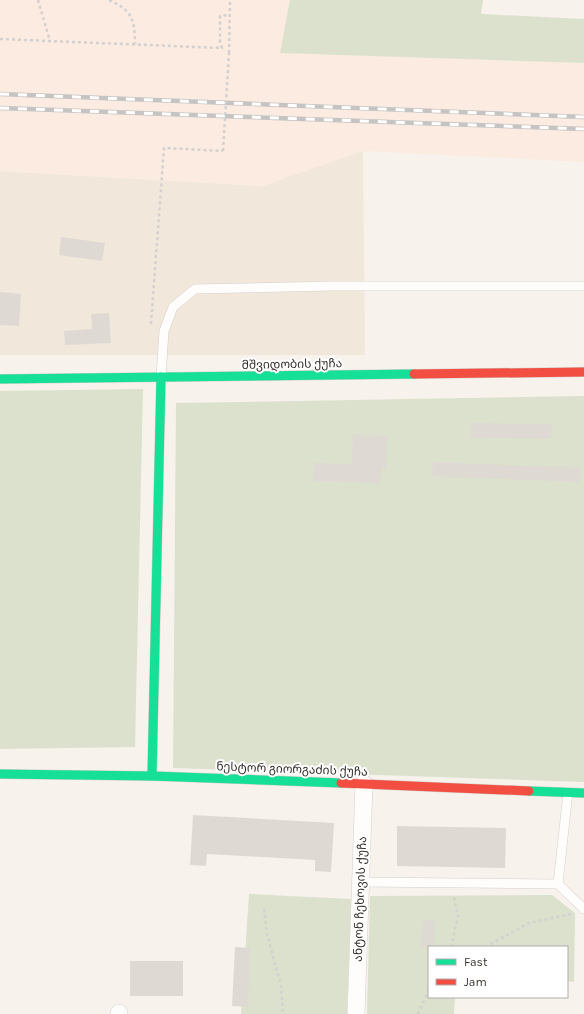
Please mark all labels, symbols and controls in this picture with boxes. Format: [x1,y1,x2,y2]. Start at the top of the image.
street label: მშვიდობის ქუჩა [242,356,342,373]
street label: ნესტორ გიორგაძის ქუჩა [216,759,368,779]
street label: ანტონ ჩეხოვის ქუჩა [351,836,369,962]
legend [428,946,568,998]
text: Fast [464,955,488,969]
text: Jam [464,975,487,989]

